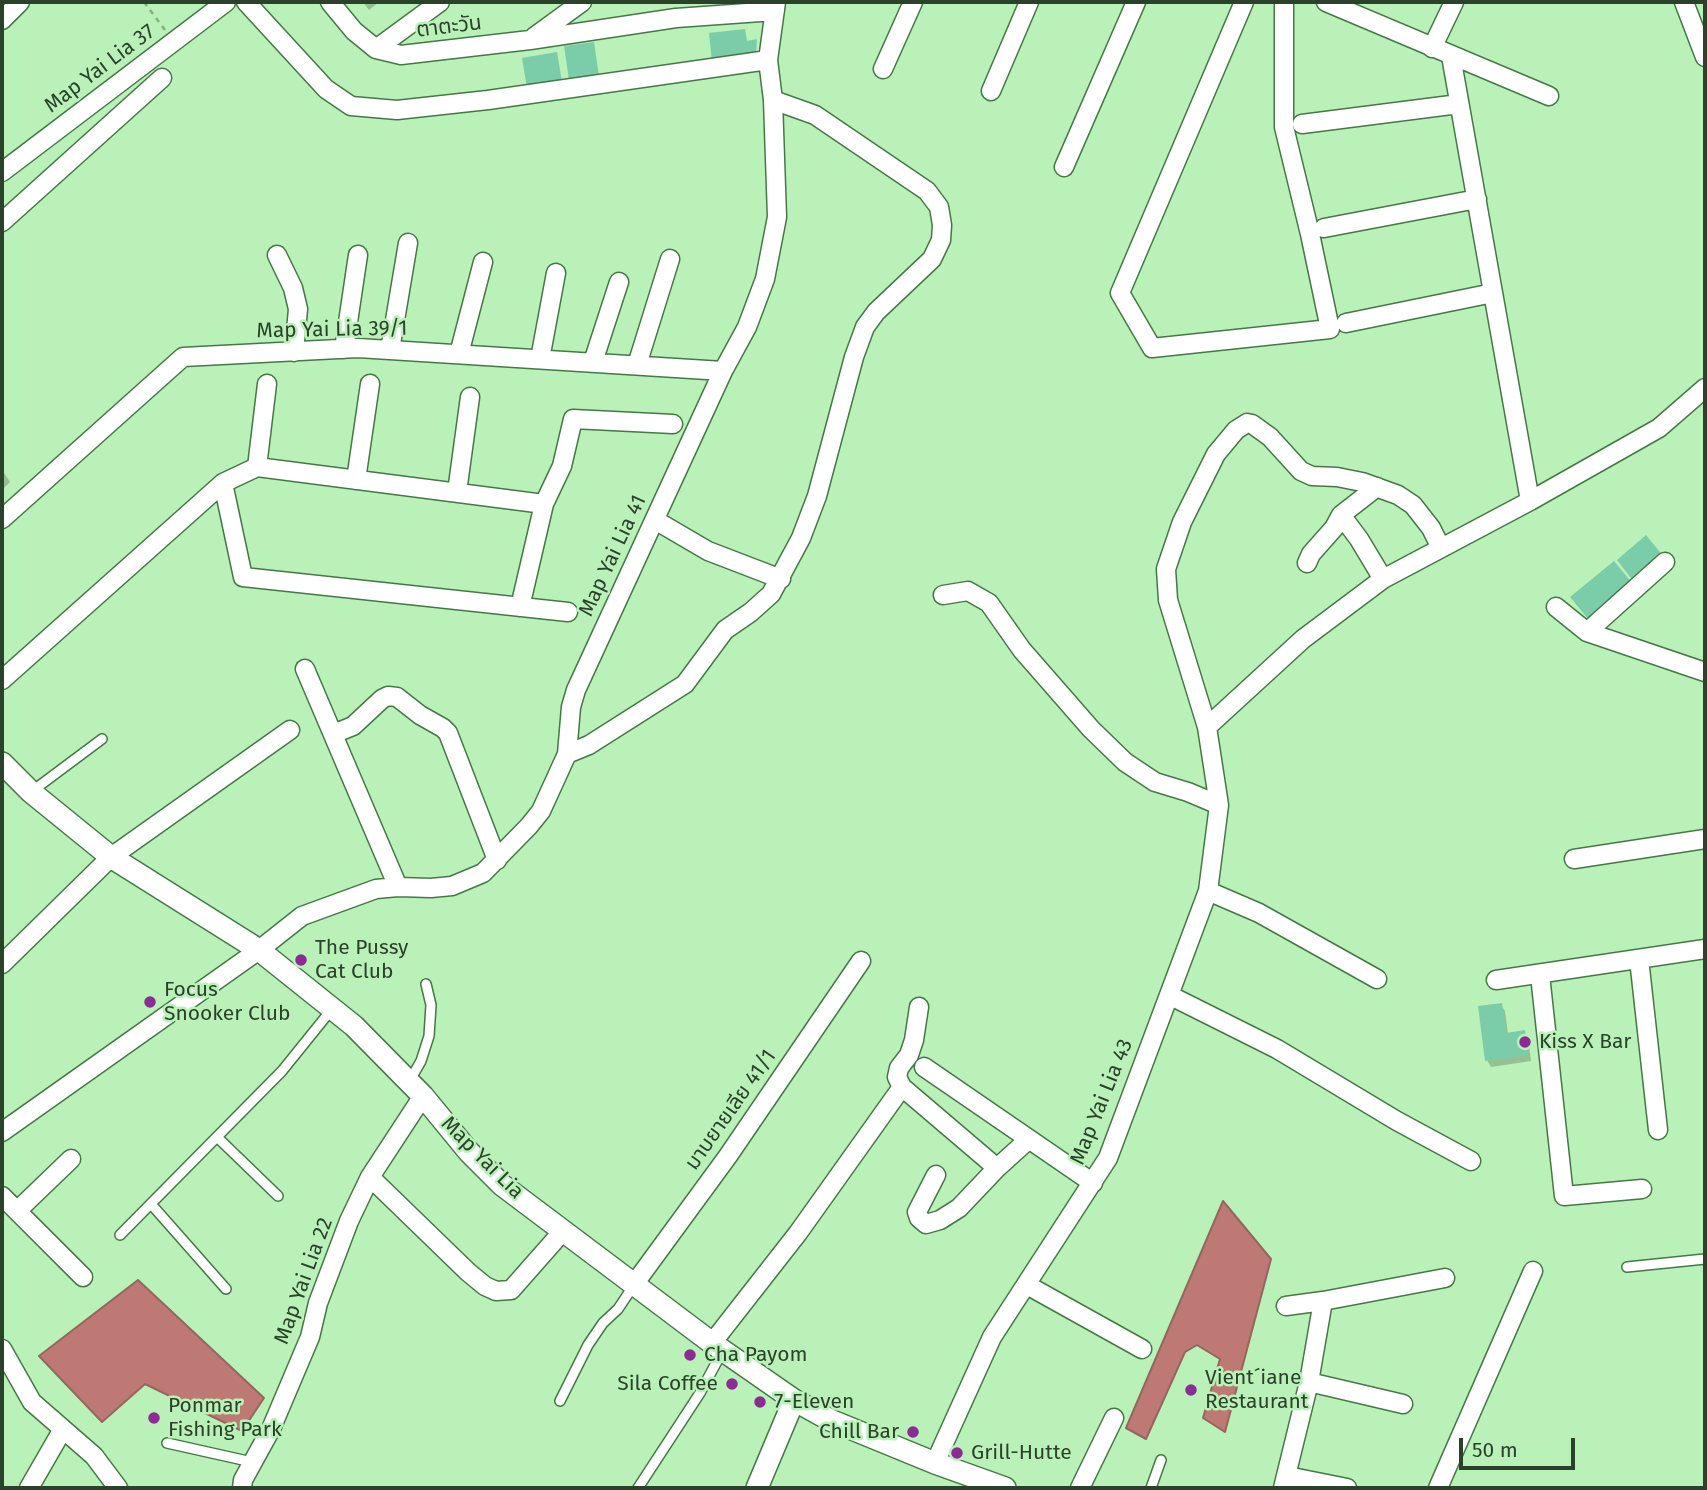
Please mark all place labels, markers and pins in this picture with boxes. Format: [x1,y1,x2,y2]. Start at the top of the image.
place label: The Pussy Cat Club [315,935,408,985]
marker: The Pussy Cat Club [293,952,309,968]
place label: Focus Snooker Club [164,977,290,1027]
marker: Focus Snooker Club [142,994,158,1010]
place label: Kiss X Bar [1539,1029,1631,1055]
marker: Kiss X Bar [1517,1034,1533,1050]
place label: Cha Payom [704,1342,808,1368]
marker: Cha Payom [682,1347,698,1363]
place label: Vient´iane Restaurant [1205,1365,1308,1415]
place label: Sila Coffee [617,1371,718,1397]
marker: Sila Coffee [724,1376,740,1392]
marker: Vient´iane Restaurant [1183,1382,1199,1398]
place label: 7-Eleven [774,1389,854,1415]
place label: Ponmar Fishing Park [168,1393,282,1443]
marker: 7-Eleven [752,1394,768,1410]
marker: Ponmar Fishing Park [146,1410,162,1426]
place label: Chill Bar [819,1419,899,1445]
marker: Chill Bar [905,1424,921,1440]
place label: Grill-Hutte [971,1440,1072,1466]
marker: Grill-Hutte [949,1445,965,1461]

